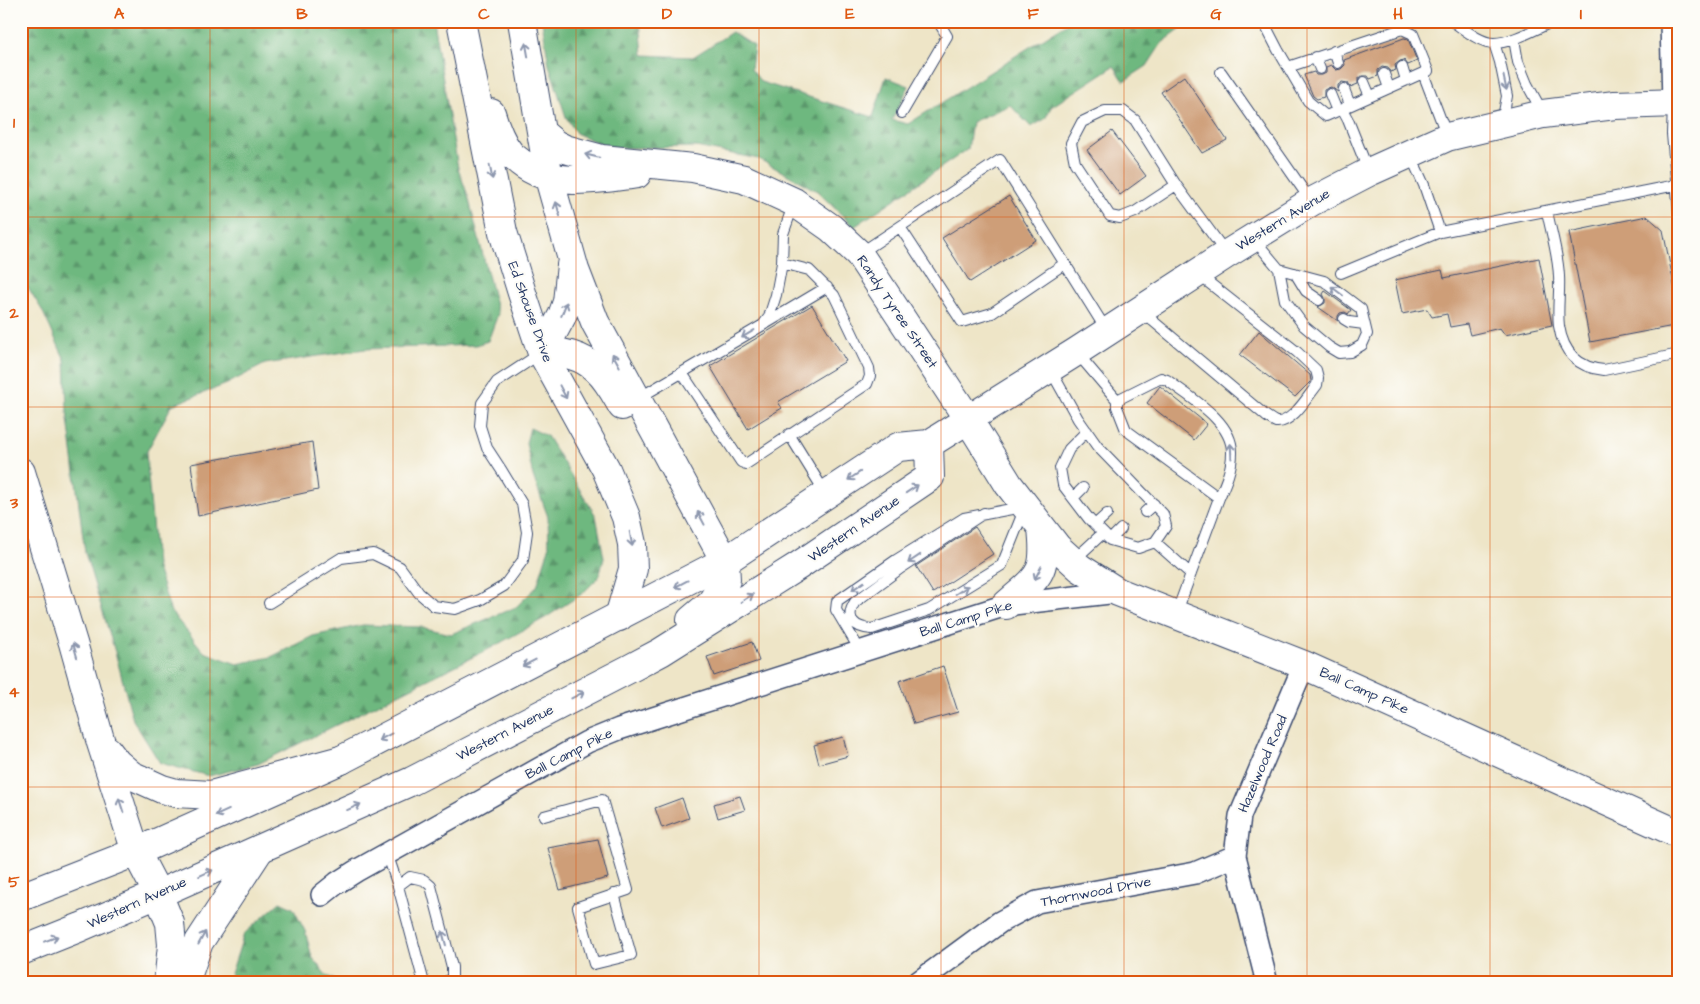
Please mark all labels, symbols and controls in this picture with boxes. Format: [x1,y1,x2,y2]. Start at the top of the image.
text: A [114,3,125,25]
text: B [296,3,308,25]
text: C [478,3,490,25]
text: D [662,3,673,25]
text: E [845,3,855,25]
text: F [1027,3,1039,25]
text: G [1210,3,1222,25]
text: H [1393,3,1403,25]
text: I [1580,3,1582,25]
one-way arrow [521,42,531,58]
one-way arrow [1500,75,1510,91]
text: 1 [13,112,16,134]
one-way arrow [584,151,600,161]
one-way arrow [487,164,497,180]
street label: Western Avenue [1232,184,1334,256]
one-way arrow [553,201,562,217]
street label: Randy Tyree Street [852,251,943,373]
street label: Ed Shouse Drive [502,259,558,366]
one-way arrow [1331,285,1344,296]
text: 2 [8,302,19,324]
one-way arrow [560,302,569,317]
one-way arrow [741,330,755,340]
one-way arrow [610,354,620,368]
one-way arrow [559,384,568,399]
one-way arrow [1226,444,1235,460]
one-way arrow [848,471,862,481]
one-way arrow [905,484,919,495]
street label: Western Avenue [804,491,904,567]
text: 3 [9,492,19,514]
one-way arrow [696,512,706,526]
one-way arrow [626,530,636,546]
one-way arrow [908,555,922,565]
one-way arrow [1033,565,1043,580]
one-way arrow [674,579,689,589]
one-way arrow [851,581,865,591]
one-way arrow [955,584,969,594]
one-way arrow [740,593,754,604]
street label: Ball Camp Pike [917,595,1015,643]
one-way arrow [70,642,80,658]
one-way arrow [522,659,537,668]
street label: Ball Camp Pike [1316,662,1412,720]
text: 4 [9,681,20,703]
one-way arrow [570,690,585,699]
street label: Western Avenue [453,700,558,766]
street label: Hazelwood Road [1233,712,1293,816]
street label: Ball Camp Pike [522,723,617,785]
one-way arrow [377,732,392,742]
one-way arrow [116,798,126,814]
one-way arrow [346,801,361,811]
one-way arrow [215,809,230,819]
one-way arrow [198,867,213,877]
text: 5 [8,871,20,893]
street label: Thornwood Drive [1039,871,1153,912]
street label: Western Avenue [84,872,190,934]
one-way arrow [198,931,208,945]
one-way arrow [439,931,449,947]
one-way arrow [43,934,58,943]

